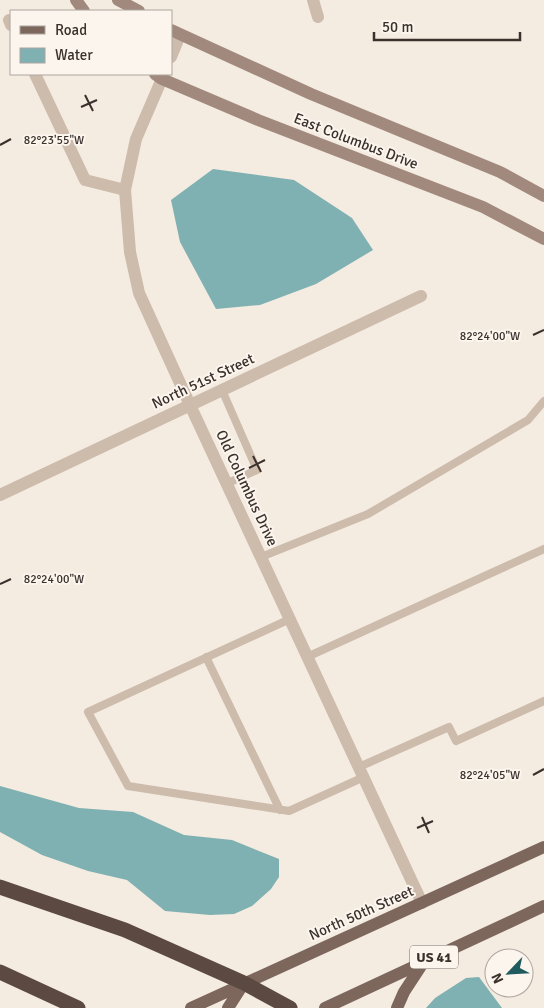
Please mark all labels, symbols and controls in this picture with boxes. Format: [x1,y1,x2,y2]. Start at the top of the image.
legend [10,10,172,75]
scale bar [374,10,520,42]
text: 50 m [382,18,413,36]
text: Road [55,21,87,39]
text: Water [55,46,93,64]
street label: East Columbus Drive [291,109,421,173]
text: 82°23'55"W [24,133,84,148]
text: 82°24'00"W [460,329,520,344]
street label: North 51st Street [149,349,257,413]
street label: Old Columbus Drive [212,427,282,549]
text: 82°24'00"W [24,572,84,587]
text: 82°24'05"W [460,768,520,783]
street label: North 50th Street [306,882,416,944]
road number: US 41 [410,946,458,969]
north arrow [484,948,534,998]
text: N [488,970,507,986]

